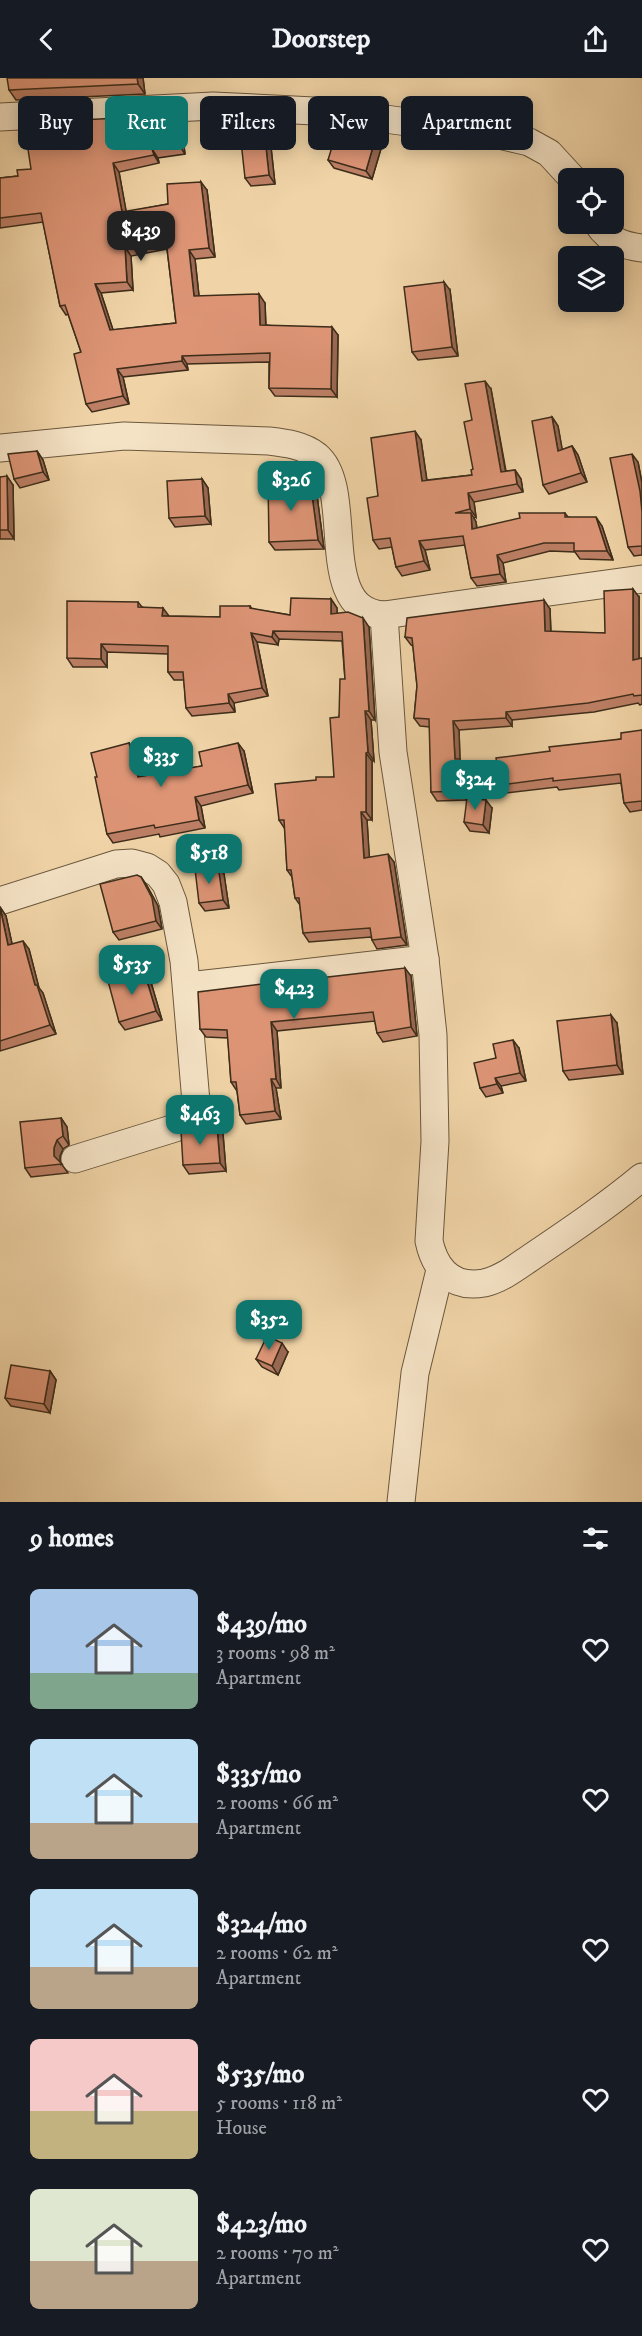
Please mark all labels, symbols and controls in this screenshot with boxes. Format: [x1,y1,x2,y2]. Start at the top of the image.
text: Doorstep [272,22,370,56]
icon: back [30,23,63,56]
icon: share [579,23,612,56]
chip: Buy [18,96,93,150]
chip: Rent [105,96,188,150]
chip: Filters [200,96,296,150]
chip: New [308,96,389,150]
chip: Apartment [401,96,533,150]
map controls [558,168,624,312]
button: locate [558,168,624,234]
pin: $439 [105,211,177,262]
text: $439 [121,218,161,243]
button: layers [558,246,624,312]
pin: $326 [255,461,327,512]
text: $326 [272,468,310,493]
pin: $335 [125,737,197,788]
text: $335 [143,744,179,769]
pin: $324 [439,760,511,811]
text: $324 [455,767,495,792]
pin: $518 [173,834,245,885]
text: $518 [190,841,228,866]
pin: $535 [96,945,168,996]
text: $535 [113,952,151,977]
pin: $423 [258,969,330,1020]
text: $423 [274,976,314,1001]
pin: $463 [164,1095,236,1146]
text: $463 [180,1102,220,1127]
pin: $352 [233,1300,305,1351]
text: $352 [250,1307,288,1332]
text: 9 homes [30,1522,114,1555]
icon: filters [579,1522,612,1555]
text: $439/mo [216,1608,307,1641]
icon: home [78,1613,150,1685]
icon: heart [579,1633,612,1666]
text: 3 rooms · 98 m² [216,1641,335,1666]
text: Apartment [216,1666,301,1691]
text: $335/mo [216,1758,301,1791]
icon: home [78,1763,150,1835]
icon: heart [579,1783,612,1816]
text: 2 rooms · 66 m² [216,1791,338,1816]
text: Apartment [216,1816,301,1841]
text: $324/mo [216,1908,307,1941]
icon: home [78,1913,150,1985]
icon: heart [579,1933,612,1966]
text: 2 rooms · 62 m² [216,1941,338,1966]
text: Apartment [216,1966,301,1991]
text: $535/mo [216,2058,304,2091]
icon: home [78,2063,150,2135]
icon: heart [579,2083,612,2116]
text: 5 rooms · 118 m² [216,2091,342,2116]
text: House [216,2116,267,2141]
text: $423/mo [216,2208,307,2241]
icon: home [78,2213,150,2285]
icon: heart [579,2233,612,2266]
text: 2 rooms · 70 m² [216,2241,339,2266]
text: Apartment [216,2266,301,2291]

